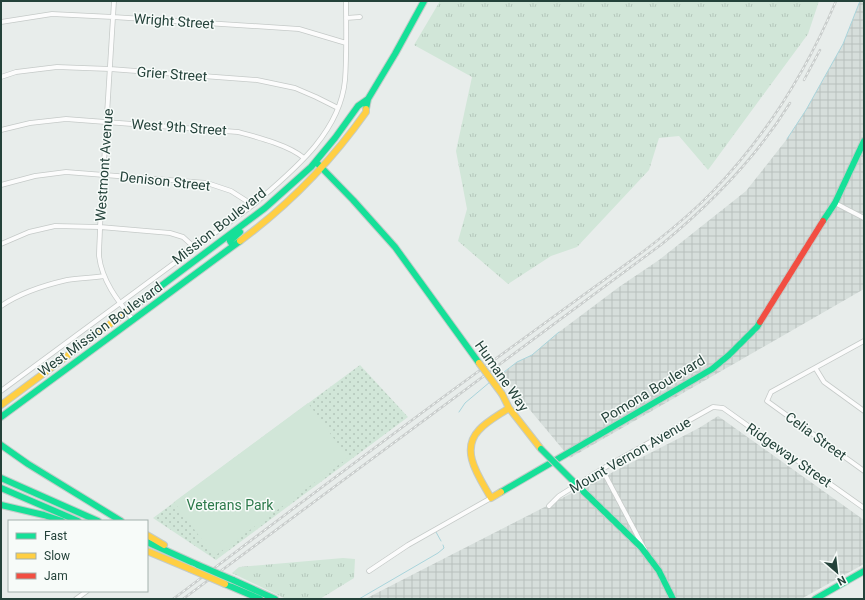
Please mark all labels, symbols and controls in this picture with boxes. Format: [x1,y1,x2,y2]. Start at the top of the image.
street label: Wright Street [133,10,215,32]
street label: Grier Street [136,64,208,84]
street label: Westmont Avenue [92,108,116,222]
street label: West 9th Street [131,116,228,138]
street label: Denison Street [119,168,212,194]
street label: Mission Boulevard [169,184,269,268]
street label: West Mission Boulevard [35,279,165,379]
street label: Humane Way [472,338,532,415]
street label: Pomona Boulevard [598,352,708,426]
street label: Celia Street [782,409,850,464]
street label: Mount Vernon Avenue [567,414,693,496]
street label: Ridgeway Street [743,420,835,491]
park label: Veterans Park [187,497,274,513]
legend [8,520,148,592]
text: Fast [44,529,67,543]
text: Slow [44,549,70,563]
north arrow [817,552,857,592]
text: Jam [44,569,68,583]
text: N [835,573,848,588]

